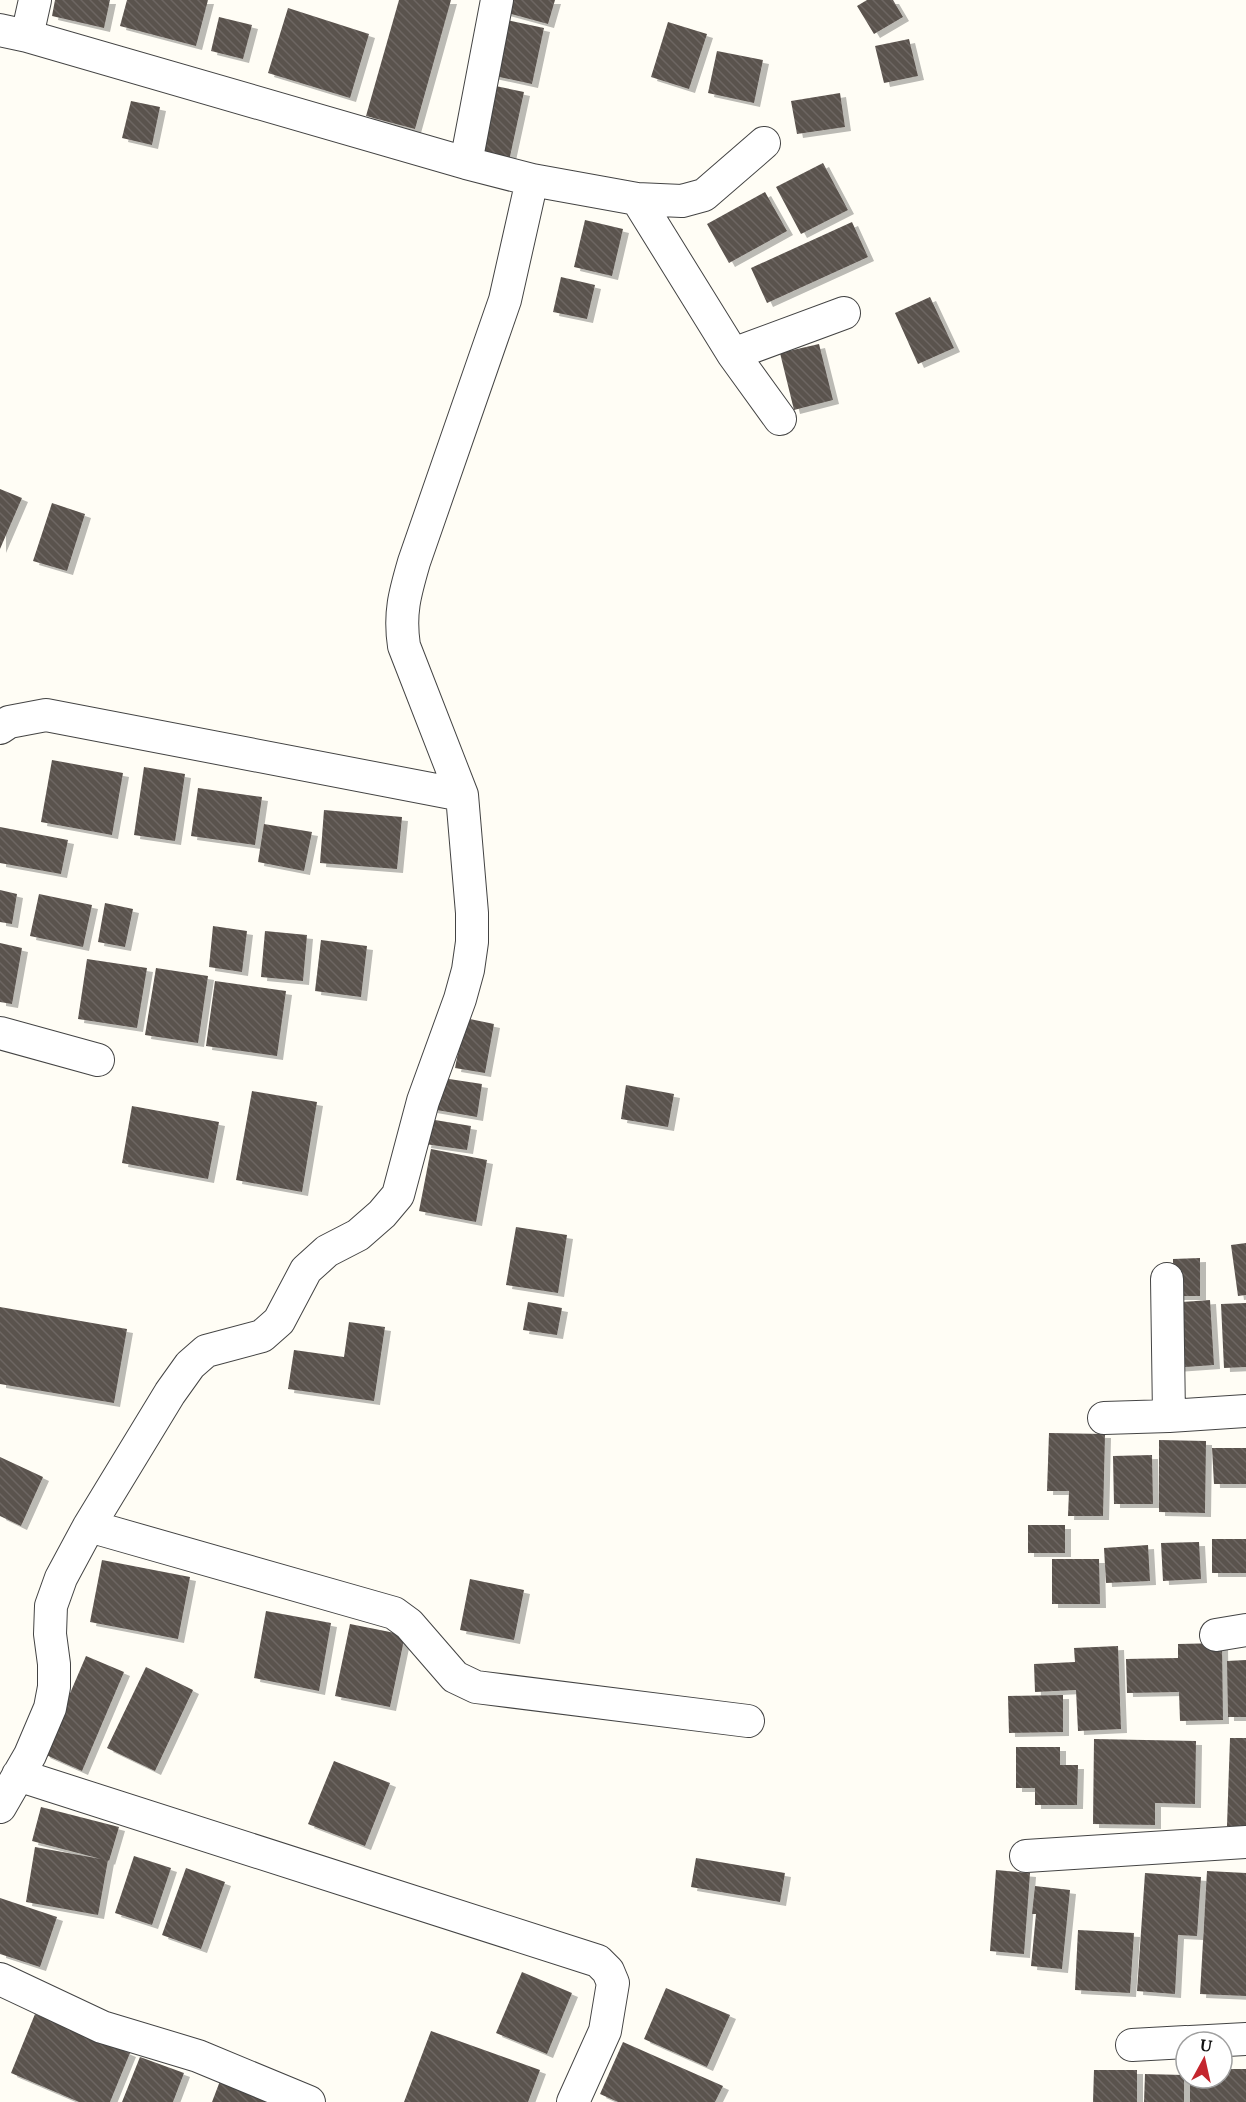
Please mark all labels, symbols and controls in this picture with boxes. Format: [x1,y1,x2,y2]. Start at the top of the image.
north arrow [1174,2030,1234,2090]
text: U [1199,2034,1214,2056]

